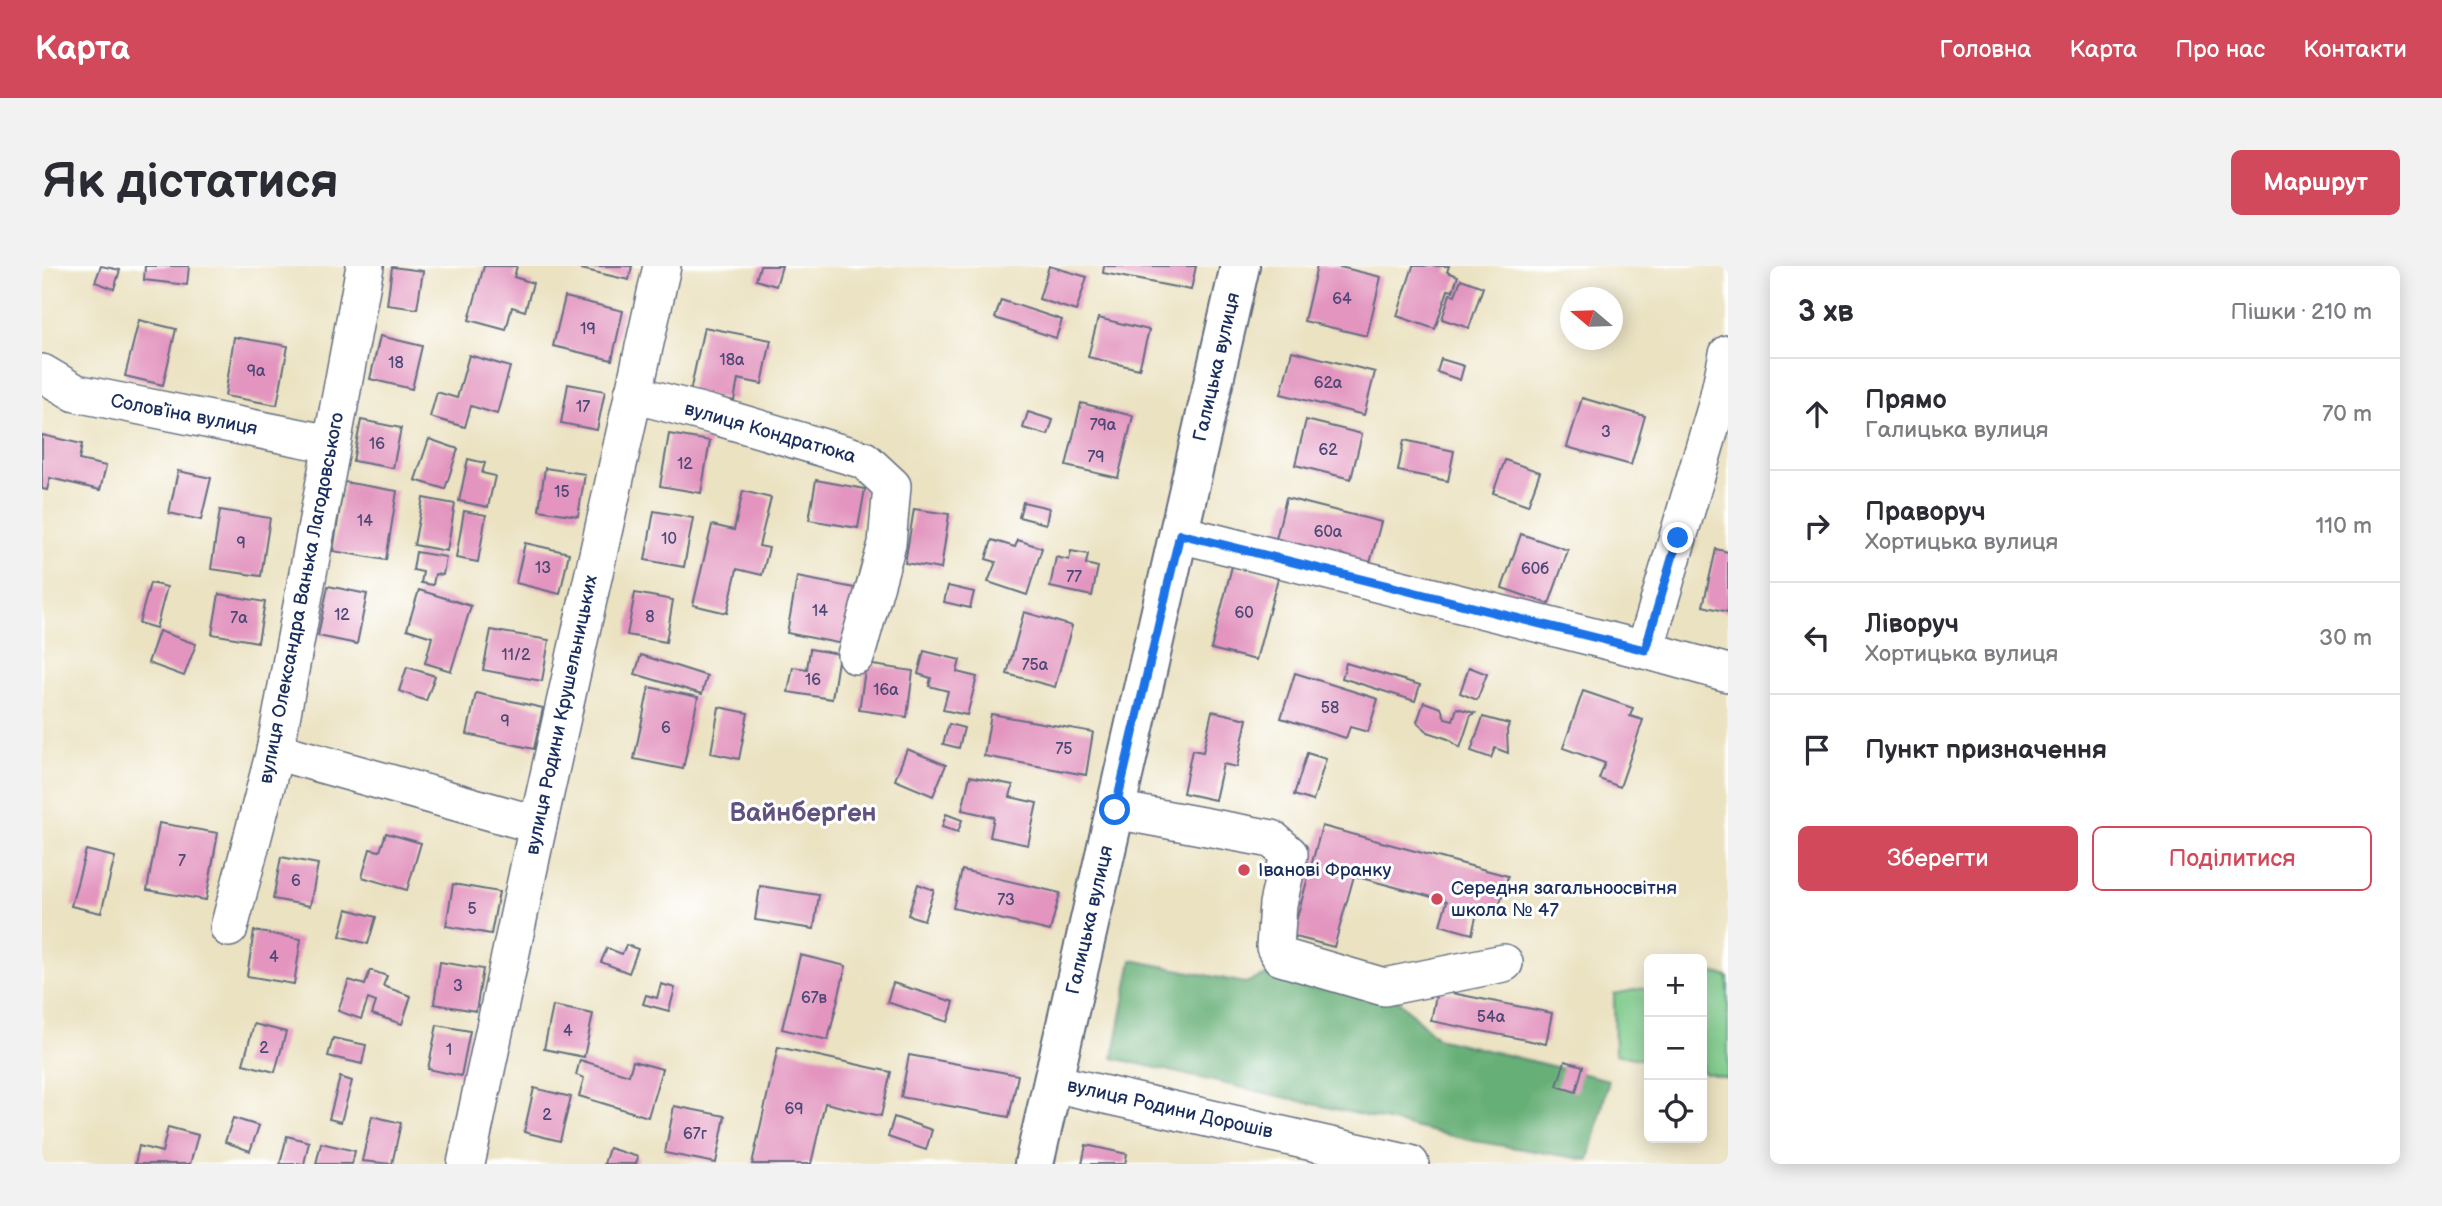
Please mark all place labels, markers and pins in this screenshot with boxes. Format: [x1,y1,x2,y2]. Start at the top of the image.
place label: Іванові Франку [1258,859,1391,882]
marker: Іванові Франку [1236,862,1252,878]
place label: Середня загальноосвітня школа № 47 [1451,877,1677,922]
marker: Середня загальноосвітня школа № 47 [1429,891,1445,907]

